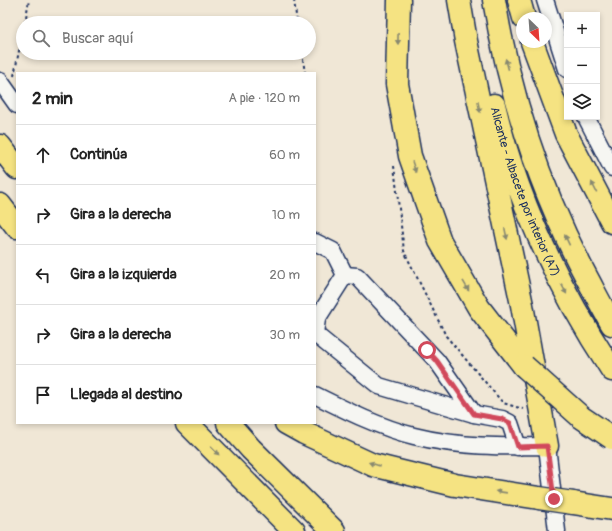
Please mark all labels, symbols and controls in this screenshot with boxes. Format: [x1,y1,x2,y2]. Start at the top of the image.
north arrow [516,12,552,48]
map controls [564,12,600,120]
button: + [564,12,600,48]
search box [16,16,316,60]
icon: search [30,27,52,49]
text: Buscar aquí [62,29,134,48]
one-way arrow [395,33,401,46]
button: − [564,48,600,84]
one-way arrow [504,58,510,70]
button: layers [564,84,600,120]
text: 2 min [32,88,73,109]
text: A pie · 120 m [228,90,300,106]
one-way arrow [477,101,483,113]
street label: Alicante - Albacete por interior (A7) [487,105,564,279]
icon: ahead [32,144,54,166]
text: Continúa [70,145,127,164]
text: 60 m [269,147,300,163]
one-way arrow [411,161,417,173]
one-way arrow [591,181,597,193]
icon: right [32,204,54,226]
text: Gira a la derecha [70,205,171,224]
text: 10 m [272,207,300,223]
one-way arrow [504,228,510,240]
one-way arrow [564,234,570,246]
icon: left [32,264,54,286]
text: Gira a la izquierda [70,265,177,284]
text: 20 m [269,267,300,283]
one-way arrow [462,280,469,292]
one-way arrow [560,283,567,295]
icon: right [32,324,54,346]
text: Gira a la derecha [70,325,171,344]
text: 30 m [270,327,300,343]
route start [418,341,436,359]
icon: arrive [32,384,54,406]
text: Llegada al destino [70,385,182,404]
one-way arrow [210,446,220,456]
one-way arrow [367,461,379,467]
one-way arrow [494,489,507,495]
route end [545,490,563,508]

